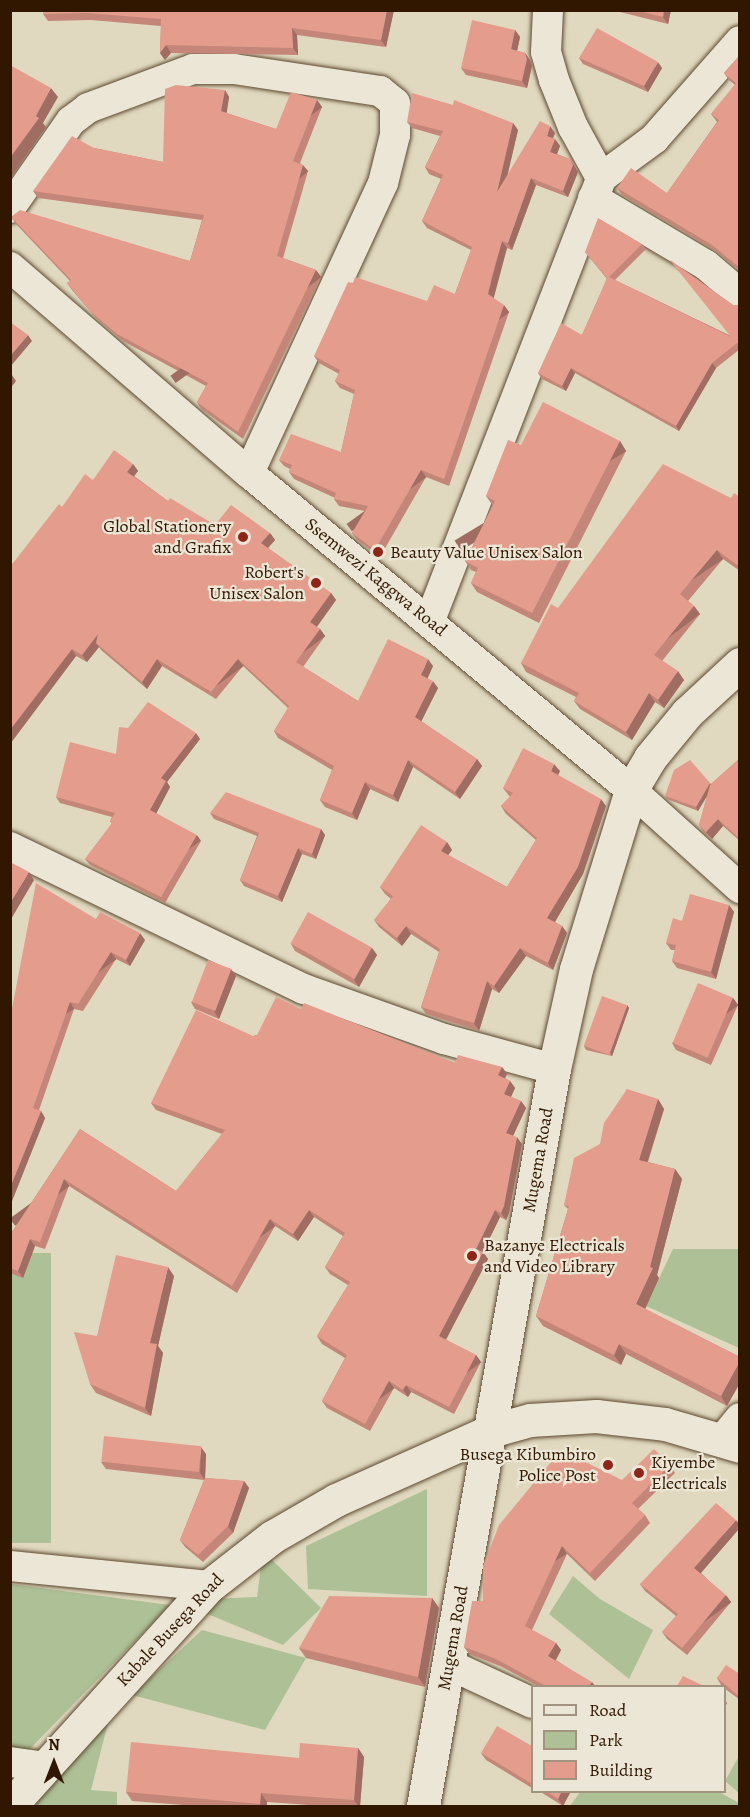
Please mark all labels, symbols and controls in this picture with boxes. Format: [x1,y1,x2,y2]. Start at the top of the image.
street label: Ssemwezi Kaggwa Road [301,513,451,641]
place label: Global Stationery and Grafix [103,516,231,558]
marker: Global Stationery and Grafix [236,530,250,544]
place label: Beauty Value Unisex Salon [390,541,583,563]
marker: Beauty Value Unisex Salon [371,545,385,559]
place label: Robert's Unisex Salon [209,562,304,604]
marker: Robert's Unisex Salon [309,576,323,590]
street label: Mugema Road [518,1106,558,1214]
place label: Bazanye Electricals and Video Library [484,1235,625,1278]
marker: Bazanye Electricals and Video Library [465,1249,479,1263]
place label: Busega Kibumbiro Police Post [460,1444,596,1486]
place label: Kiyembe Electricals [651,1452,727,1494]
marker: Busega Kibumbiro Police Post [601,1458,615,1472]
marker: Kiyembe Electricals [632,1466,646,1480]
street label: Kabale Busega Road [112,1569,228,1691]
street label: Mugema Road [433,1584,473,1692]
legend [531,1685,726,1793]
text: Road [589,1698,626,1722]
text: Park [589,1728,623,1752]
north arrow [24,1733,84,1793]
text: N [48,1734,60,1756]
text: Building [589,1758,653,1782]

